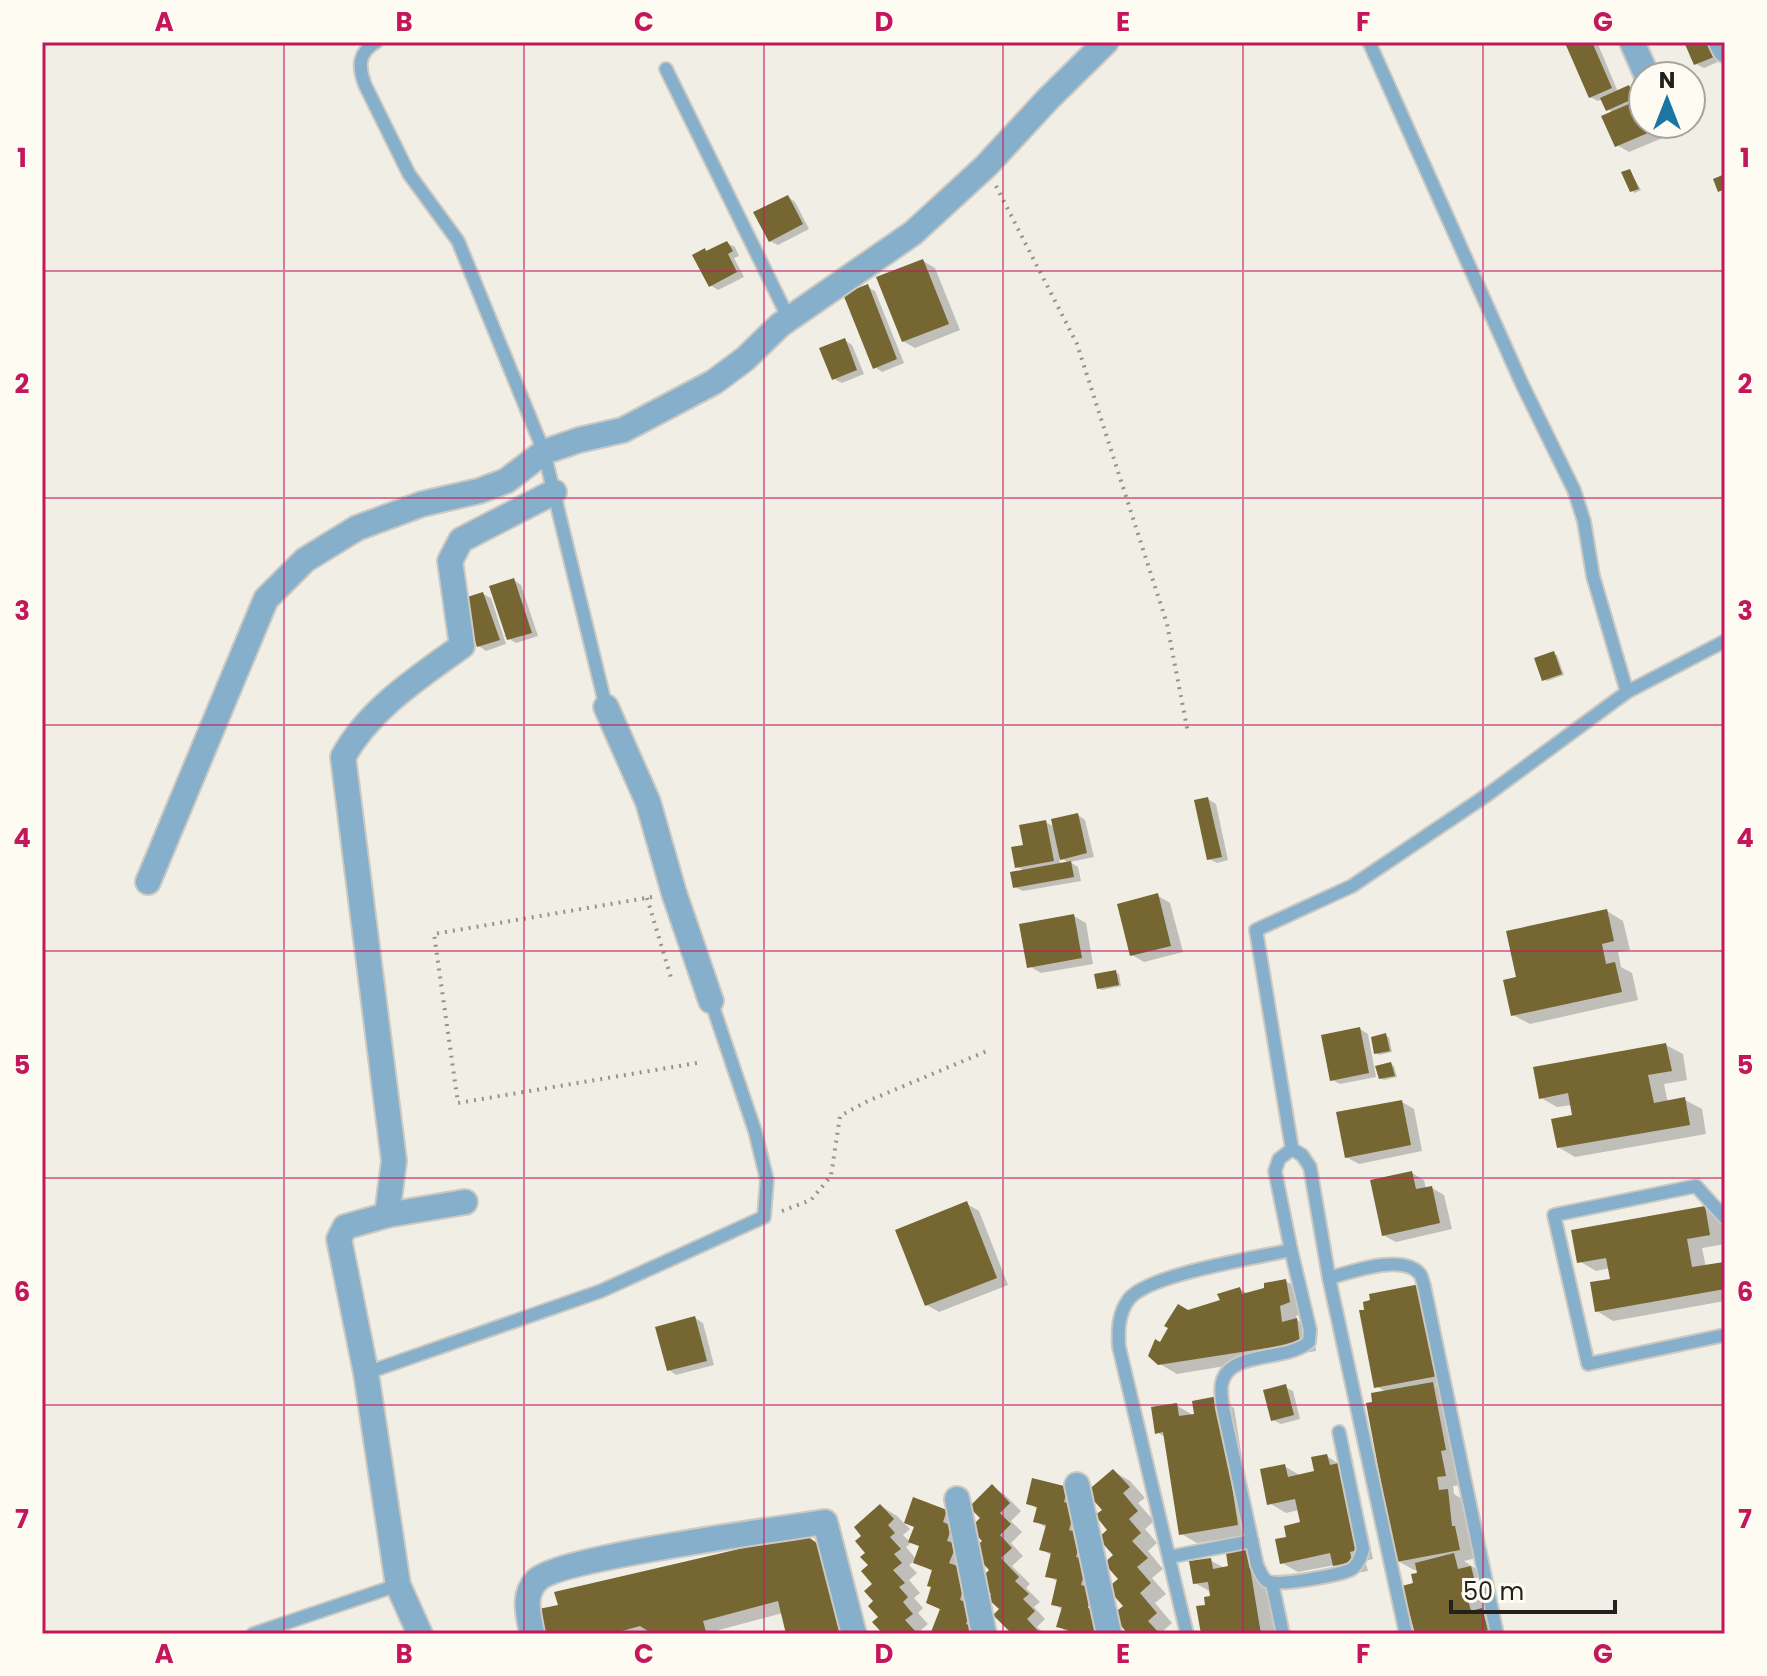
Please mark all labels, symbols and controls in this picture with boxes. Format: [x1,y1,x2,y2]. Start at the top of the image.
text: A [154,4,174,40]
text: B [395,4,413,40]
text: C [634,4,654,40]
text: D [875,4,894,40]
text: E [1116,4,1130,40]
text: F [1356,4,1370,40]
text: G [1593,4,1613,40]
north arrow [1627,60,1707,140]
text: N [1659,65,1675,96]
text: 1 [17,140,27,176]
text: 1 [1740,140,1750,176]
text: 2 [15,366,30,402]
text: 2 [1738,366,1753,402]
text: 3 [14,593,30,629]
text: 3 [1737,593,1753,629]
text: 4 [13,820,31,856]
text: 4 [1736,820,1754,856]
text: 5 [14,1047,30,1083]
text: 5 [1737,1047,1753,1083]
text: 6 [14,1274,30,1310]
text: 6 [1737,1274,1753,1310]
text: 7 [15,1501,29,1537]
text: 7 [1738,1501,1752,1537]
scale bar [1451,1564,1615,1614]
text: 50 m [1463,1575,1524,1608]
text: A [154,1636,174,1672]
text: B [395,1636,413,1672]
text: C [634,1636,654,1672]
text: D [875,1636,894,1672]
text: E [1116,1636,1130,1672]
text: F [1356,1636,1370,1672]
text: G [1593,1636,1613,1672]

